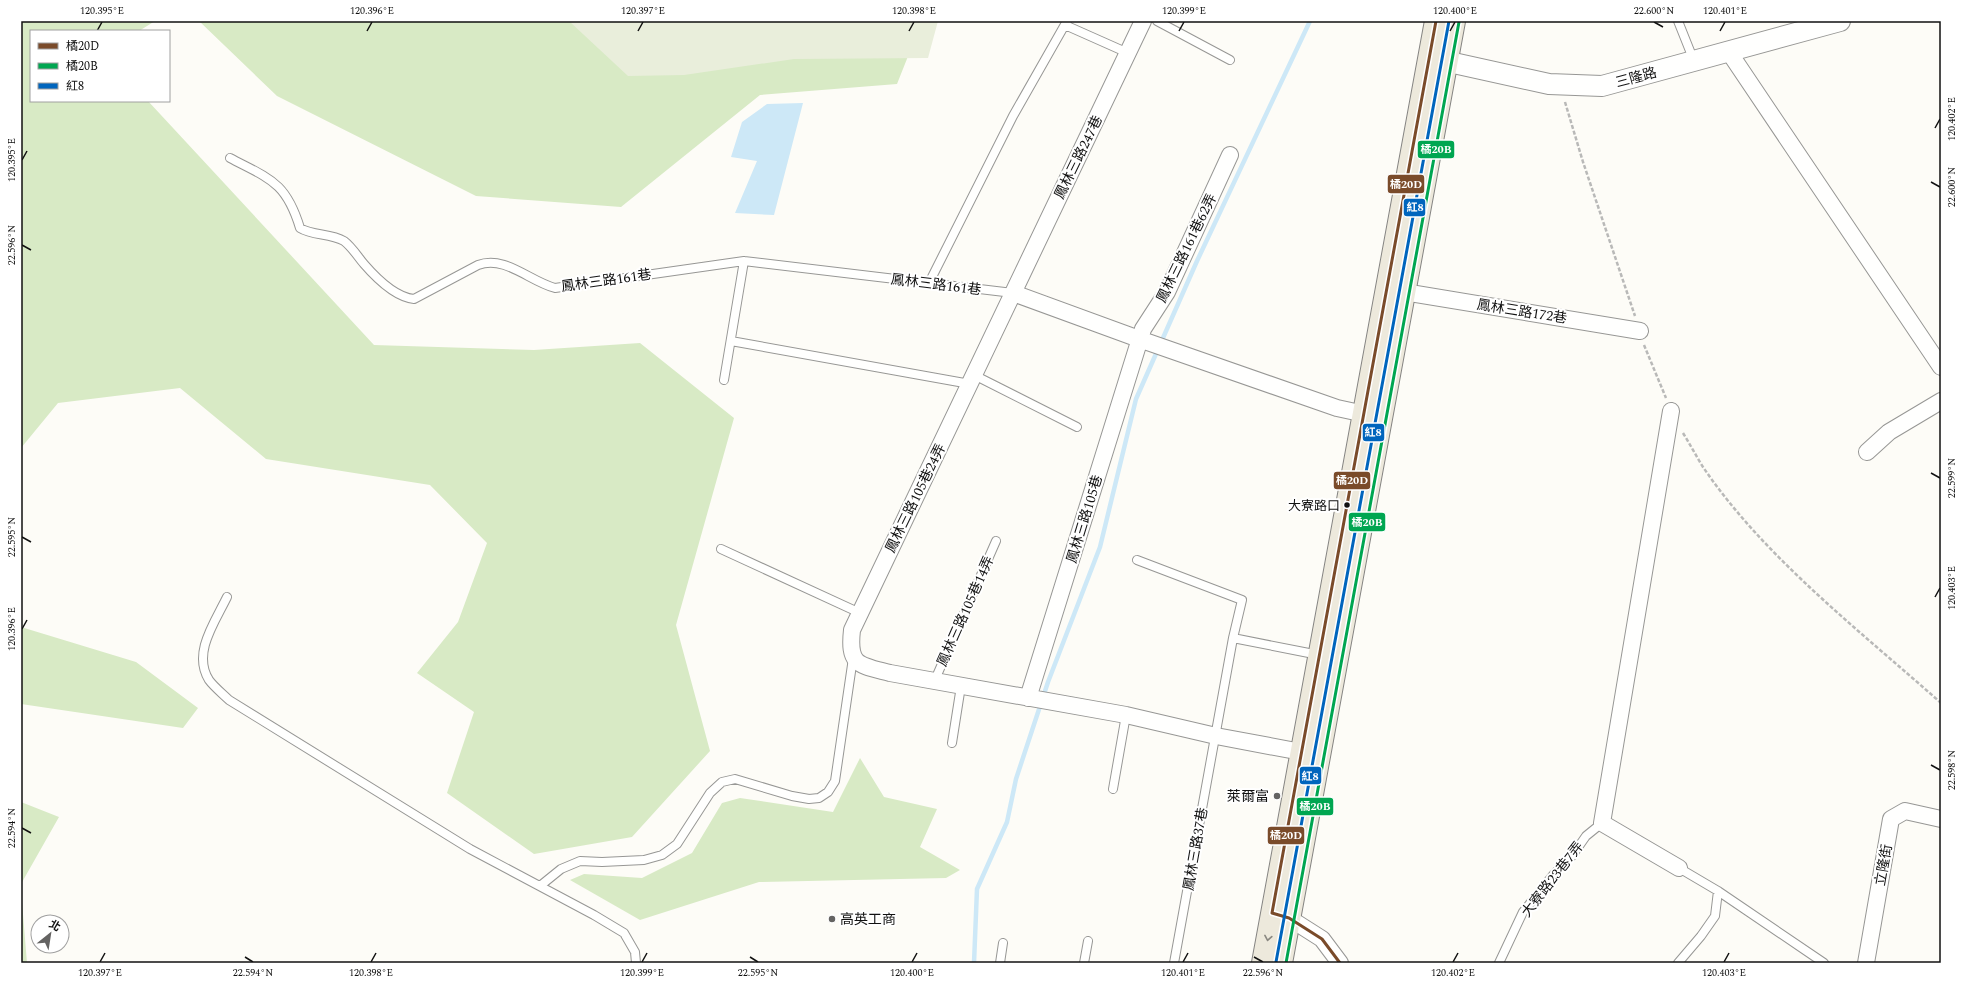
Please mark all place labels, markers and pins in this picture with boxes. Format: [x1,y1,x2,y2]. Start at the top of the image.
place label: 大寮路口 [1288,496,1340,516]
marker: 大寮路口 [1342,500,1352,510]
place label: 萊爾富 [1227,786,1269,807]
marker: 萊爾富 [1272,791,1282,801]
place label: 高英工商 [840,909,896,930]
marker: 高英工商 [827,914,837,924]

